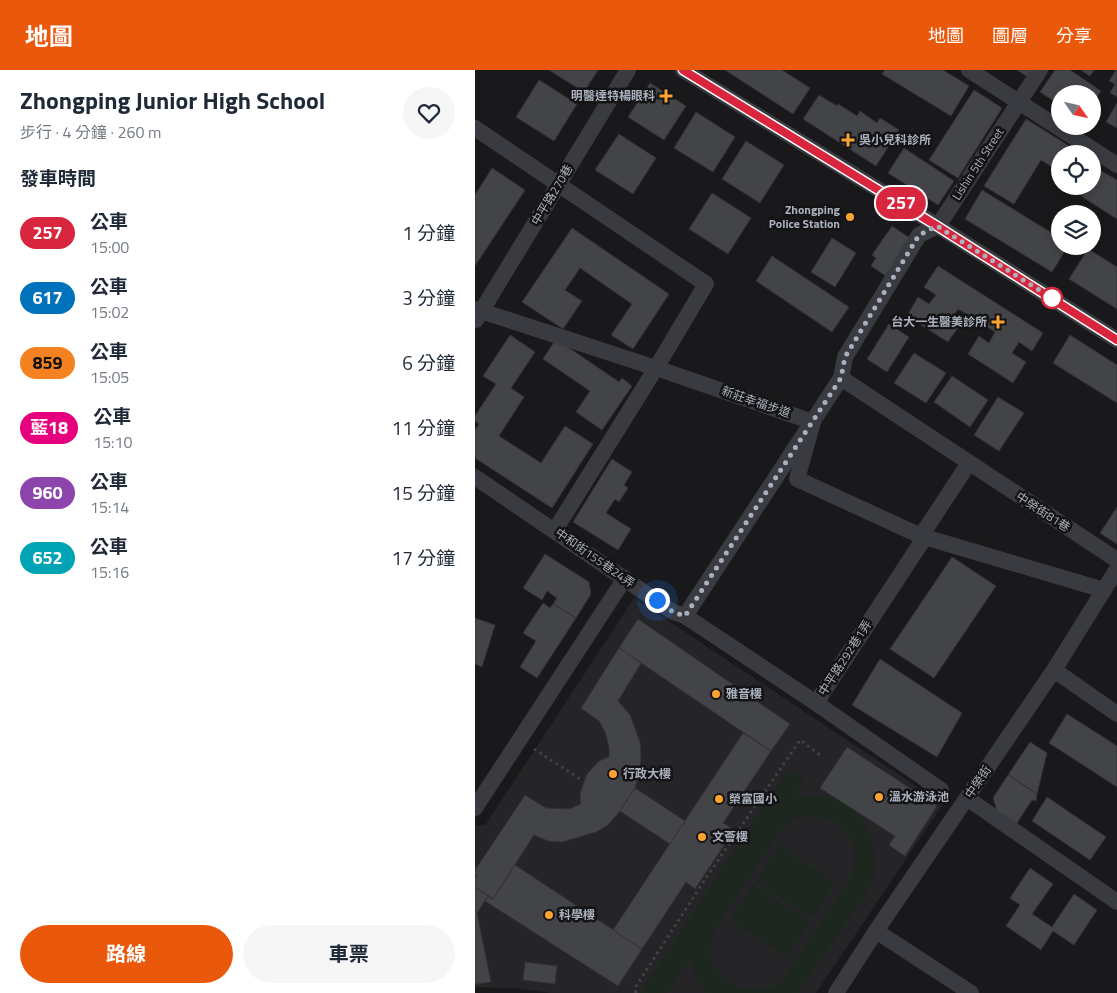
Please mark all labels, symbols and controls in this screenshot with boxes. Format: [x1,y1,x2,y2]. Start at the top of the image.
text: 地圖 [25,18,73,54]
text: 地圖 [928,22,964,49]
text: 圖層 [992,22,1028,49]
text: 分享 [1056,22,1092,49]
text: Zhongping Junior High School [20,82,325,118]
north arrow [1051,85,1101,135]
map controls [1051,85,1101,255]
place label: 明醫達特楊眼科 [571,86,655,105]
button: heart [403,87,455,139]
marker: 明醫達特楊眼科 [659,89,673,103]
text: 步行 · 4 分鐘 · 260 m [20,120,161,144]
street label: Lishin 5th Street [947,123,1009,204]
place label: 吳小兒科診所 [859,130,931,149]
marker: 吳小兒科診所 [841,133,855,147]
button: locate [1051,145,1101,195]
street label: 中平路270巷 [526,161,577,229]
text: 發車時間 [20,163,96,192]
line badge: 257 [872,187,930,219]
text: 257 [886,189,916,216]
place label: Zhongping Police Station [769,200,841,233]
button: layers [1051,205,1101,255]
text: 公車 [90,206,128,235]
marker: Zhongping Police Station [844,211,856,223]
text: 1 分鐘 [402,218,455,247]
text: 257 [32,219,63,246]
text: 15:00 [90,235,129,259]
text: 公車 [90,271,128,300]
text: 3 分鐘 [402,283,455,312]
text: 617 [32,284,63,311]
unlabelled marker [1041,287,1063,309]
text: 15:02 [90,300,129,324]
place label: 台大一生醫美診所 [891,312,987,331]
marker: 台大一生醫美診所 [991,315,1005,329]
text: 公車 [90,336,128,365]
text: 6 分鐘 [402,348,455,377]
text: 859 [32,349,63,376]
text: 15:05 [90,365,129,389]
street label: 新莊幸福步道 [719,381,793,422]
text: 公車 [93,401,131,430]
text: 11 分鐘 [392,413,455,442]
text: 藍18 [30,414,68,441]
text: 15:10 [93,430,132,454]
text: 公車 [90,466,128,495]
text: 15 分鐘 [392,478,455,507]
text: 960 [32,479,63,506]
street label: 中榮街81巷 [1012,487,1074,536]
text: 15:14 [90,495,129,519]
street label: 中和街155巷24弄 [551,523,639,592]
text: 公車 [90,531,128,560]
text: 17 分鐘 [392,543,455,572]
text: 652 [32,544,63,571]
text: 15:16 [90,560,129,584]
your location [645,588,670,613]
street label: 中平路292巷1弄 [813,616,876,699]
place label: 雅音樓 [726,684,762,703]
marker: 雅音樓 [710,688,722,700]
street label: 中榮街 [960,761,996,802]
place label: 行政大樓 [623,764,671,783]
marker: 行政大樓 [607,768,619,780]
place label: 溫水游泳池 [889,787,949,806]
place label: 榮富國小 [729,789,777,808]
marker: 溫水游泳池 [873,791,885,803]
marker: 榮富國小 [713,793,725,805]
place label: 文薈樓 [712,827,748,846]
marker: 文薈樓 [696,831,708,843]
place label: 科學樓 [559,905,595,924]
marker: 科學樓 [543,909,555,921]
button: 路線 [20,925,233,983]
button: 車票 [243,925,455,983]

